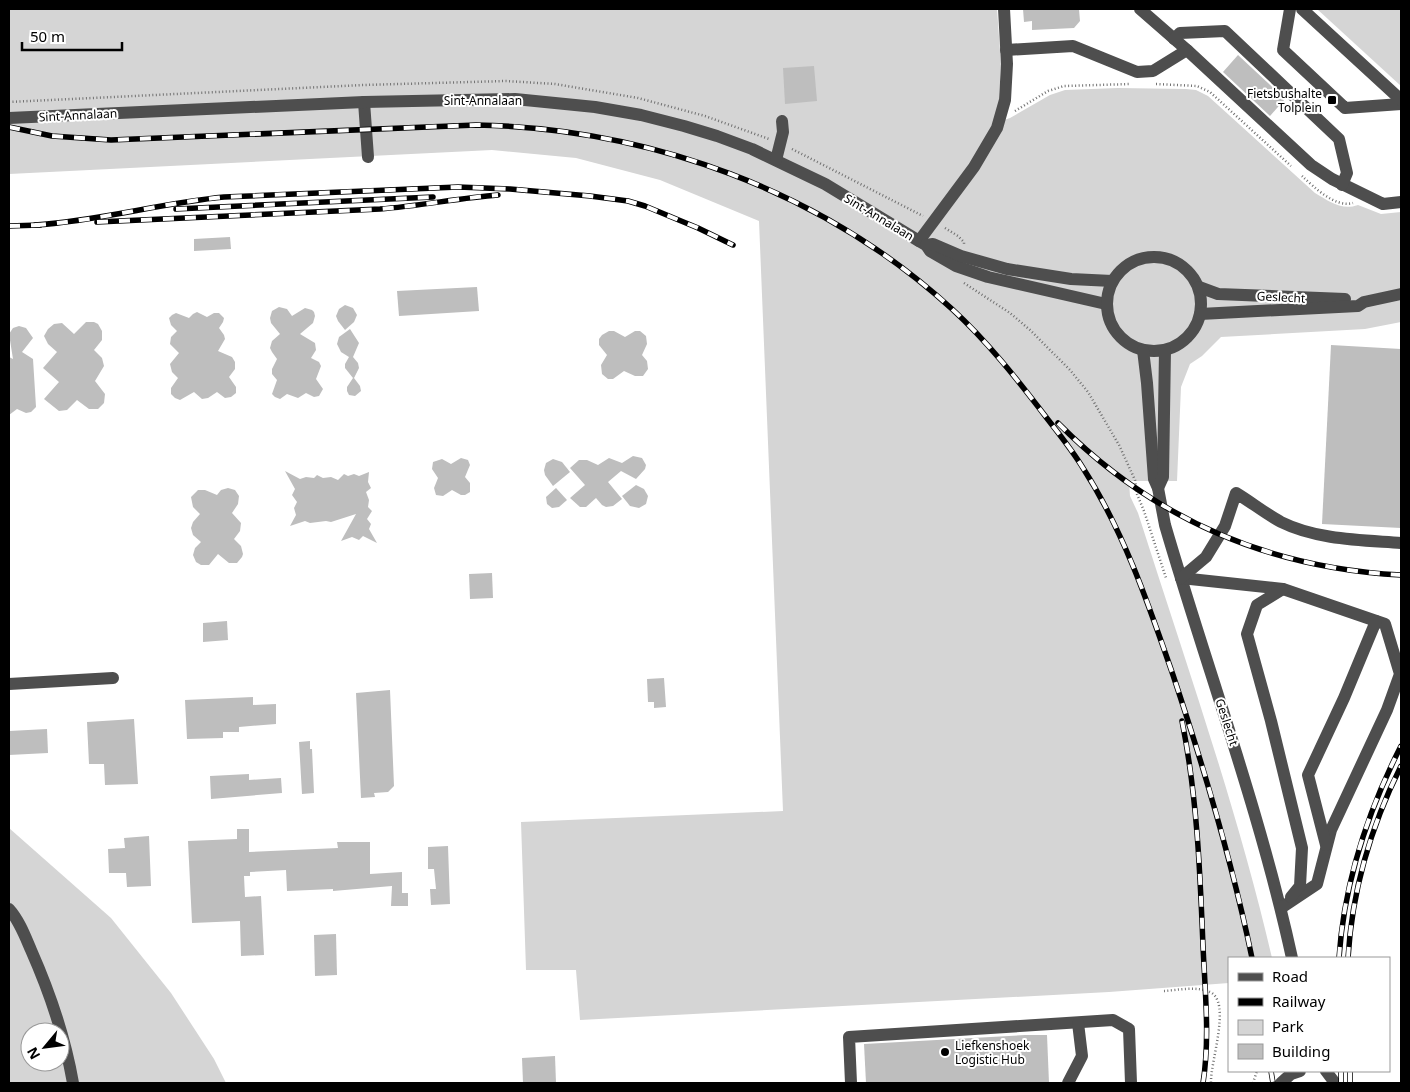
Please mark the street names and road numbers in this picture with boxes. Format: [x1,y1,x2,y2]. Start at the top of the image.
street label: Sint-Annalaan [444,92,522,109]
street label: Sint-Annalaan [38,104,118,126]
street label: Sint-Annalaan [841,189,917,245]
street label: Geslecht [1256,287,1306,307]
street label: Geslecht [1211,696,1243,748]

